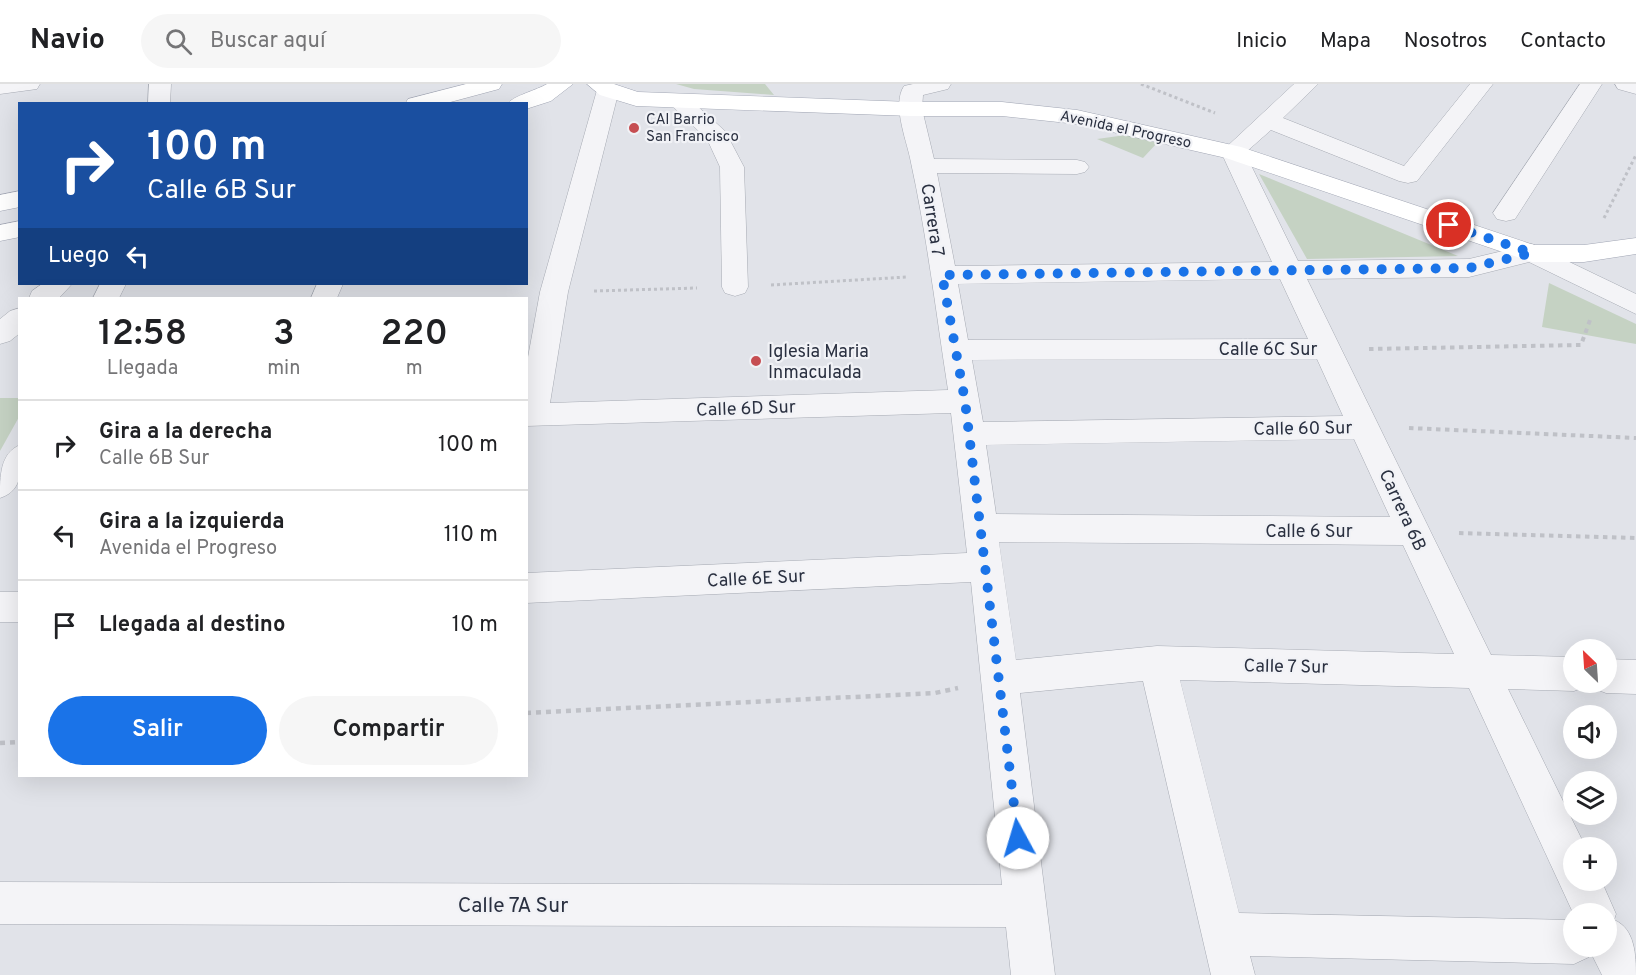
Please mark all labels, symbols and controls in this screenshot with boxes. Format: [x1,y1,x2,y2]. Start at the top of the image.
search box [141,14,561,68]
text: Navio [30,23,105,59]
icon: search [162,25,195,58]
text: Buscar aquí [210,28,325,55]
text: Inicio [1236,28,1287,55]
text: Mapa [1320,28,1371,55]
text: Nosotros [1404,28,1487,55]
text: Contacto [1520,28,1606,55]
street label: Avenida el Progreso [1058,107,1193,154]
place label: CAI Barrio San Francisco [646,111,739,147]
marker: CAI Barrio San Francisco [627,121,641,135]
text: 100 m [147,122,266,175]
icon: right [48,126,126,204]
text: Calle 6B Sur [147,174,296,208]
street label: Carrera 7 [914,182,949,258]
pin [1423,199,1474,250]
icon: arrive [1432,208,1465,241]
icon: left [121,240,154,273]
text: Luego [48,243,109,270]
text: 12:58 [98,312,187,358]
text: 3 [273,312,295,358]
text: 220 [380,312,448,358]
street label: Calle 6C Sur [1218,339,1318,362]
place label: Iglesia Maria Inmaculada [768,341,869,385]
marker: Iglesia Maria Inmaculada [749,354,763,368]
text: Llegada [107,356,178,382]
text: min [267,356,300,382]
text: m [406,356,423,382]
street label: Calle 6D Sur [696,396,796,423]
street label: Calle 60 Sur [1253,417,1353,442]
text: Gira a la derecha [99,419,272,446]
icon: right [48,429,81,462]
text: 100 m [438,432,498,459]
text: Calle 6B Sur [99,446,209,472]
street label: Carrera 6B [1373,466,1431,555]
text: Gira a la izquierda [99,509,285,536]
icon: left [48,519,81,552]
street label: Calle 6 Sur [1265,521,1353,544]
text: 110 m [444,522,498,549]
text: Avenida el Progreso [99,536,277,562]
street label: Calle 6E Sur [706,565,806,594]
icon: arrive [48,609,81,642]
text: Llegada al destino [99,612,285,639]
text: 10 m [452,612,498,639]
north arrow [1563,639,1617,693]
map controls [1563,639,1617,957]
street label: Calle 7 Sur [1243,655,1329,680]
button: Salir [48,696,267,765]
button: Compartir [279,696,498,765]
button: sound [1563,705,1617,759]
button: layers [1563,771,1617,825]
position arrow [986,806,1050,870]
button: + [1563,837,1617,891]
street label: Calle 7A Sur [458,893,568,920]
button: − [1563,903,1617,957]

